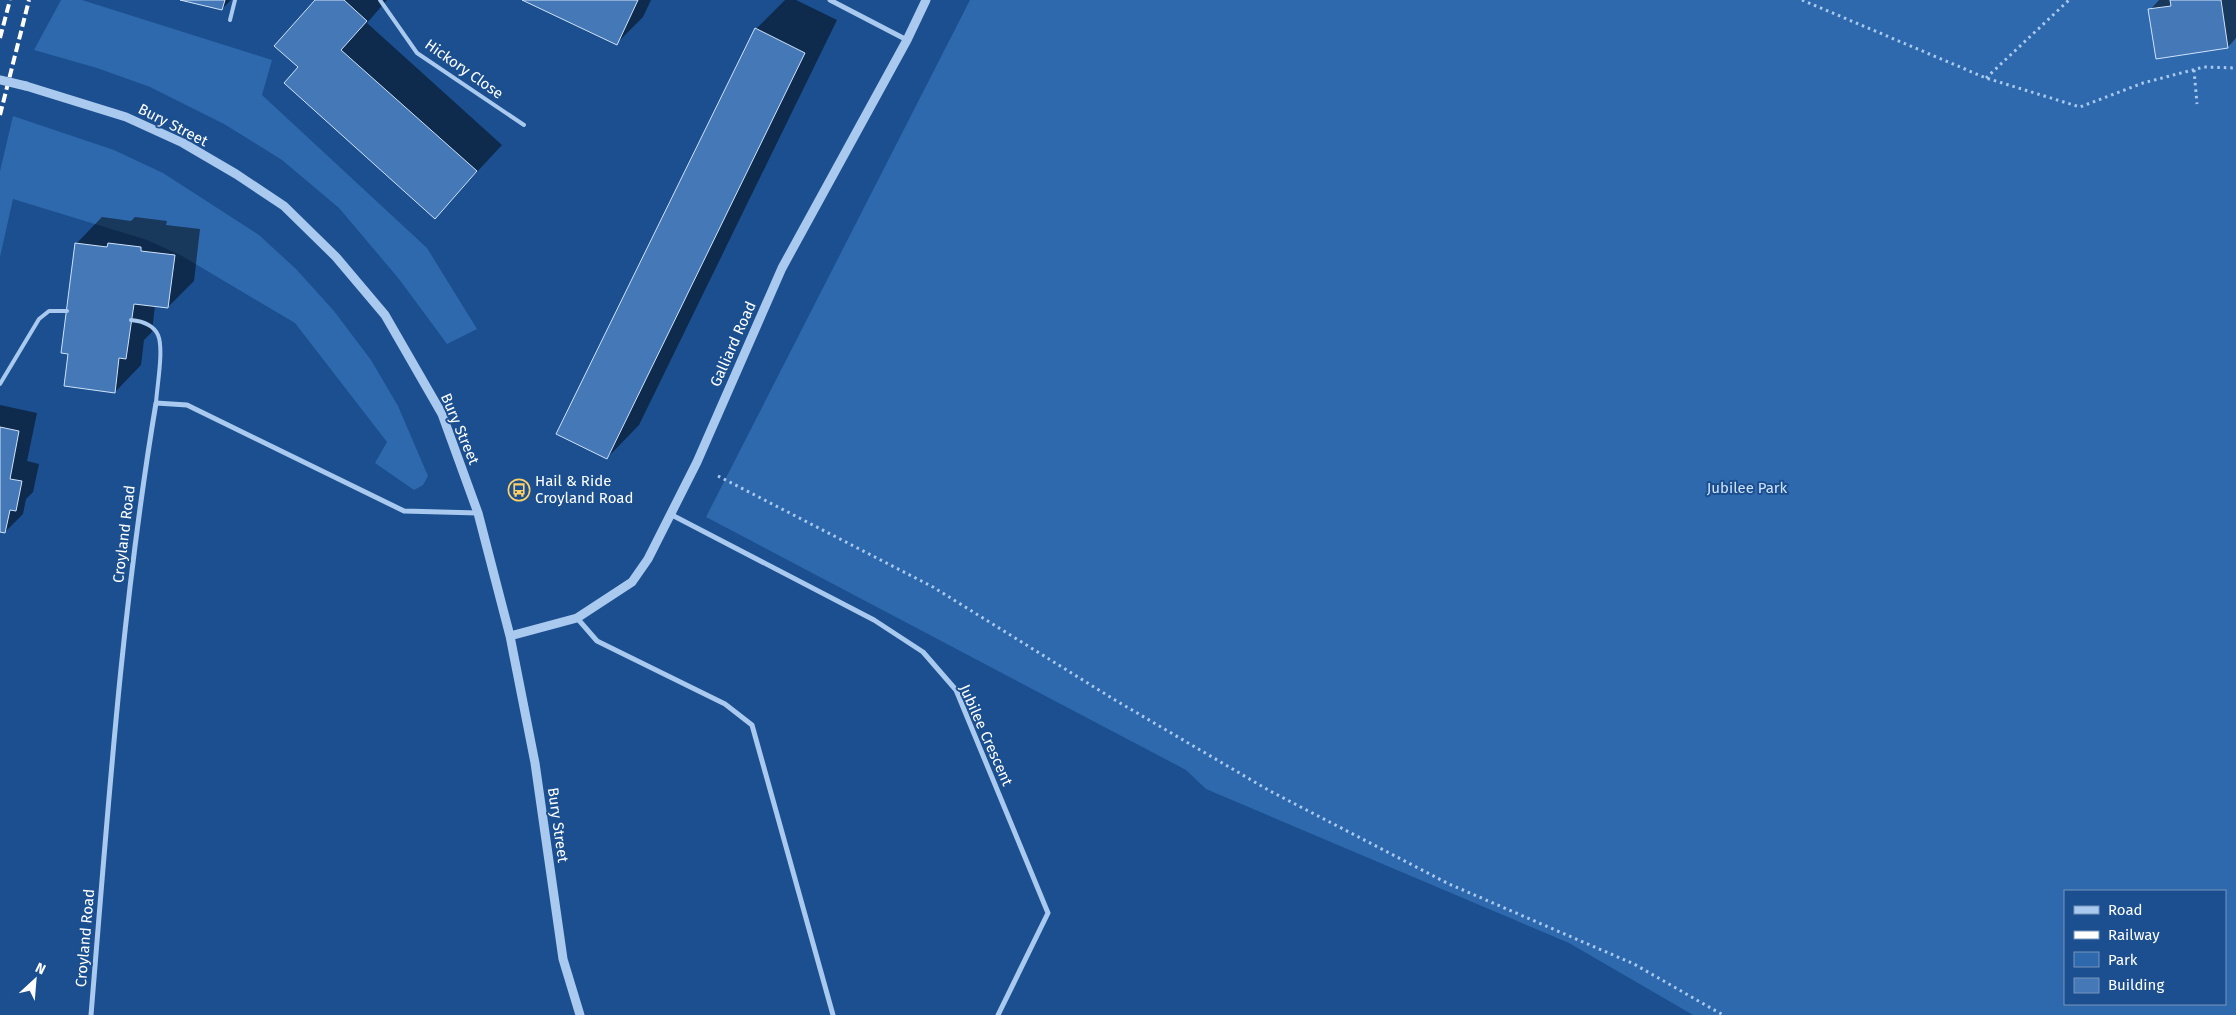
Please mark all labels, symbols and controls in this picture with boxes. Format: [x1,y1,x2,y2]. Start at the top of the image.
street label: Hickory Close [421,35,507,103]
street label: Bury Street [135,100,211,150]
street label: Galliard Road [706,299,760,389]
street label: Bury Street [437,391,483,468]
place label: Hail & Ride Croyland Road [535,472,633,507]
bus stop icon: Hail & Ride Croyland Road [507,478,531,502]
park label: Jubilee Park [1707,479,1788,497]
street label: Croyland Road [109,484,139,584]
street label: Jubilee Crescent [956,682,1017,789]
street label: Bury Street [544,786,572,864]
street label: Croyland Road [72,888,98,988]
legend [2064,890,2226,1005]
text: Road [2108,901,2143,919]
text: Railway [2108,926,2160,944]
text: Park [2108,951,2138,969]
north arrow [10,955,60,1005]
text: N [33,959,48,978]
text: Building [2108,976,2164,994]

